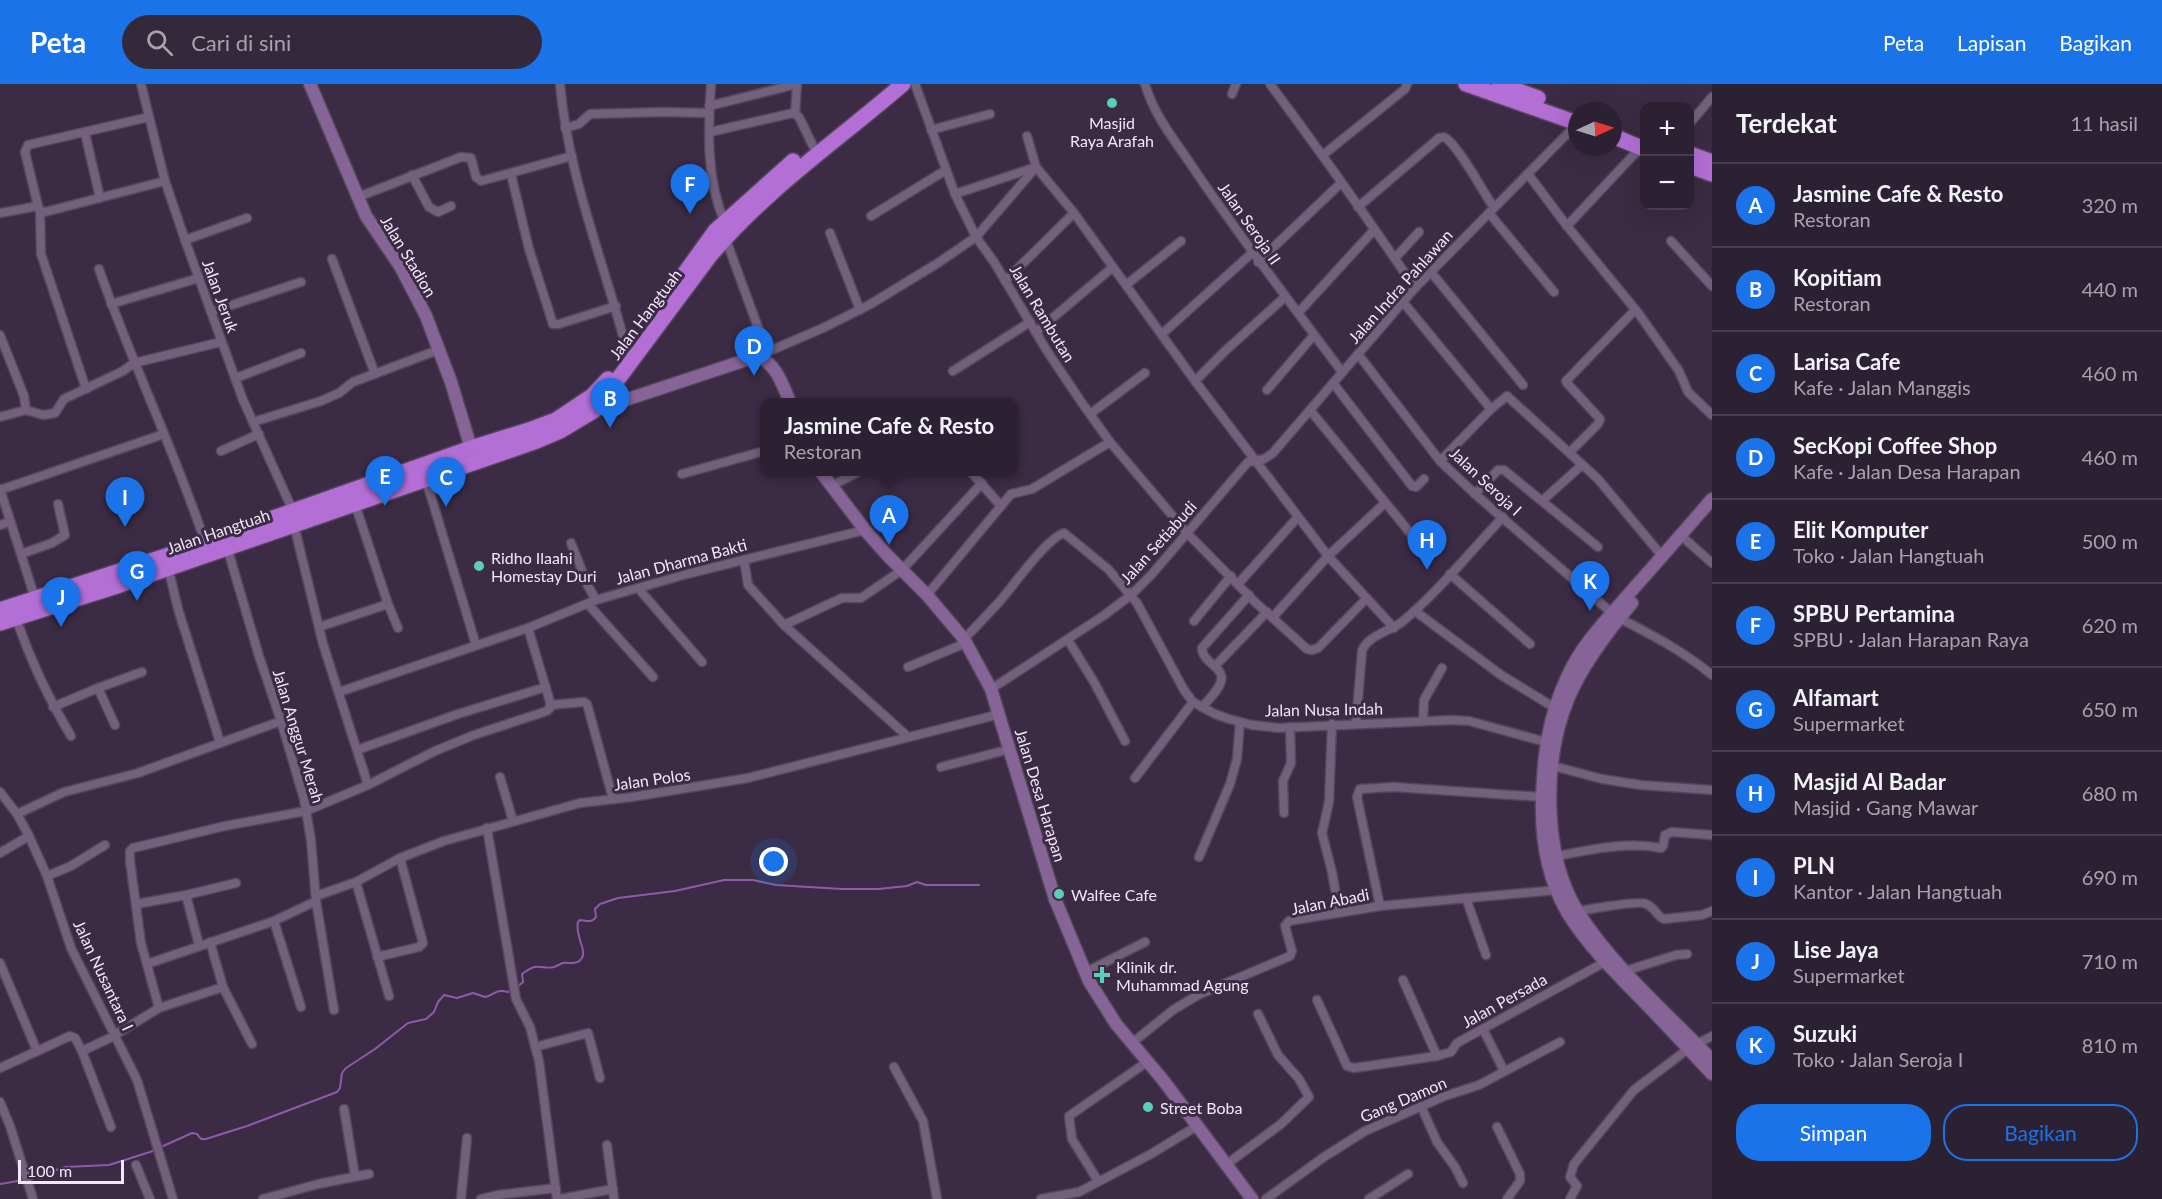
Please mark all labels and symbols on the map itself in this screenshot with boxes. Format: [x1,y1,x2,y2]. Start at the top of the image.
marker: Masjid Raya Arafah [1105,96,1119,110]
north arrow [1568,102,1622,156]
place label: Masjid Raya Arafah [1070,113,1154,150]
pin: F [670,164,710,214]
street label: Jalan Seroja II [1215,178,1285,268]
street label: Jalan Stadion [377,212,441,300]
street label: Jalan Indra Pahlawan [1344,225,1456,347]
street label: Jalan Jeruk [199,257,243,336]
street label: Jalan Rambutan [1006,261,1080,365]
street label: Jalan Hangtuah [605,265,685,363]
pin: D [734,326,774,376]
pin: B [590,378,630,428]
street label: Jalan Seroja I [1446,443,1526,519]
pin: E [366,456,404,506]
pin: C [426,458,466,507]
pin: I [106,478,144,527]
pin: A [870,496,908,545]
street label: Jalan Setiabudi [1116,497,1200,587]
street label: Jalan Hangtuah [164,504,272,558]
pin: H [1408,520,1446,570]
street label: Jalan Dharma Bakti [613,534,749,588]
place label: Ridho Ilaahi Homestay Duri [491,548,597,585]
pin: G [118,552,156,601]
marker: Ridho Ilaahi Homestay Duri [472,559,486,573]
pin: K [1570,562,1610,611]
pin: J [42,578,80,627]
street label: Jalan Anggur Merah [270,667,328,805]
street label: Jalan Nusa Indah [1265,698,1383,720]
street label: Jalan Desa Harapan [1012,726,1070,864]
street label: Jalan Polos [612,764,692,794]
your location [759,847,788,876]
street label: Jalan Abadi [1289,884,1371,918]
place label: Walfee Cafe [1071,885,1157,904]
marker: Walfee Cafe [1052,887,1066,901]
street label: Jalan Nusantara I [70,917,138,1033]
place label: Klinik dr. Muhammad Agung [1116,957,1249,994]
marker: Klinik dr. Muhammad Agung [1093,966,1111,984]
street label: Jalan Persada [1458,969,1550,1031]
street label: Gang Damon [1357,1072,1449,1126]
place label: Street Boba [1160,1098,1242,1117]
marker: Street Boba [1141,1100,1155,1114]
scale bar [18,1157,124,1184]

